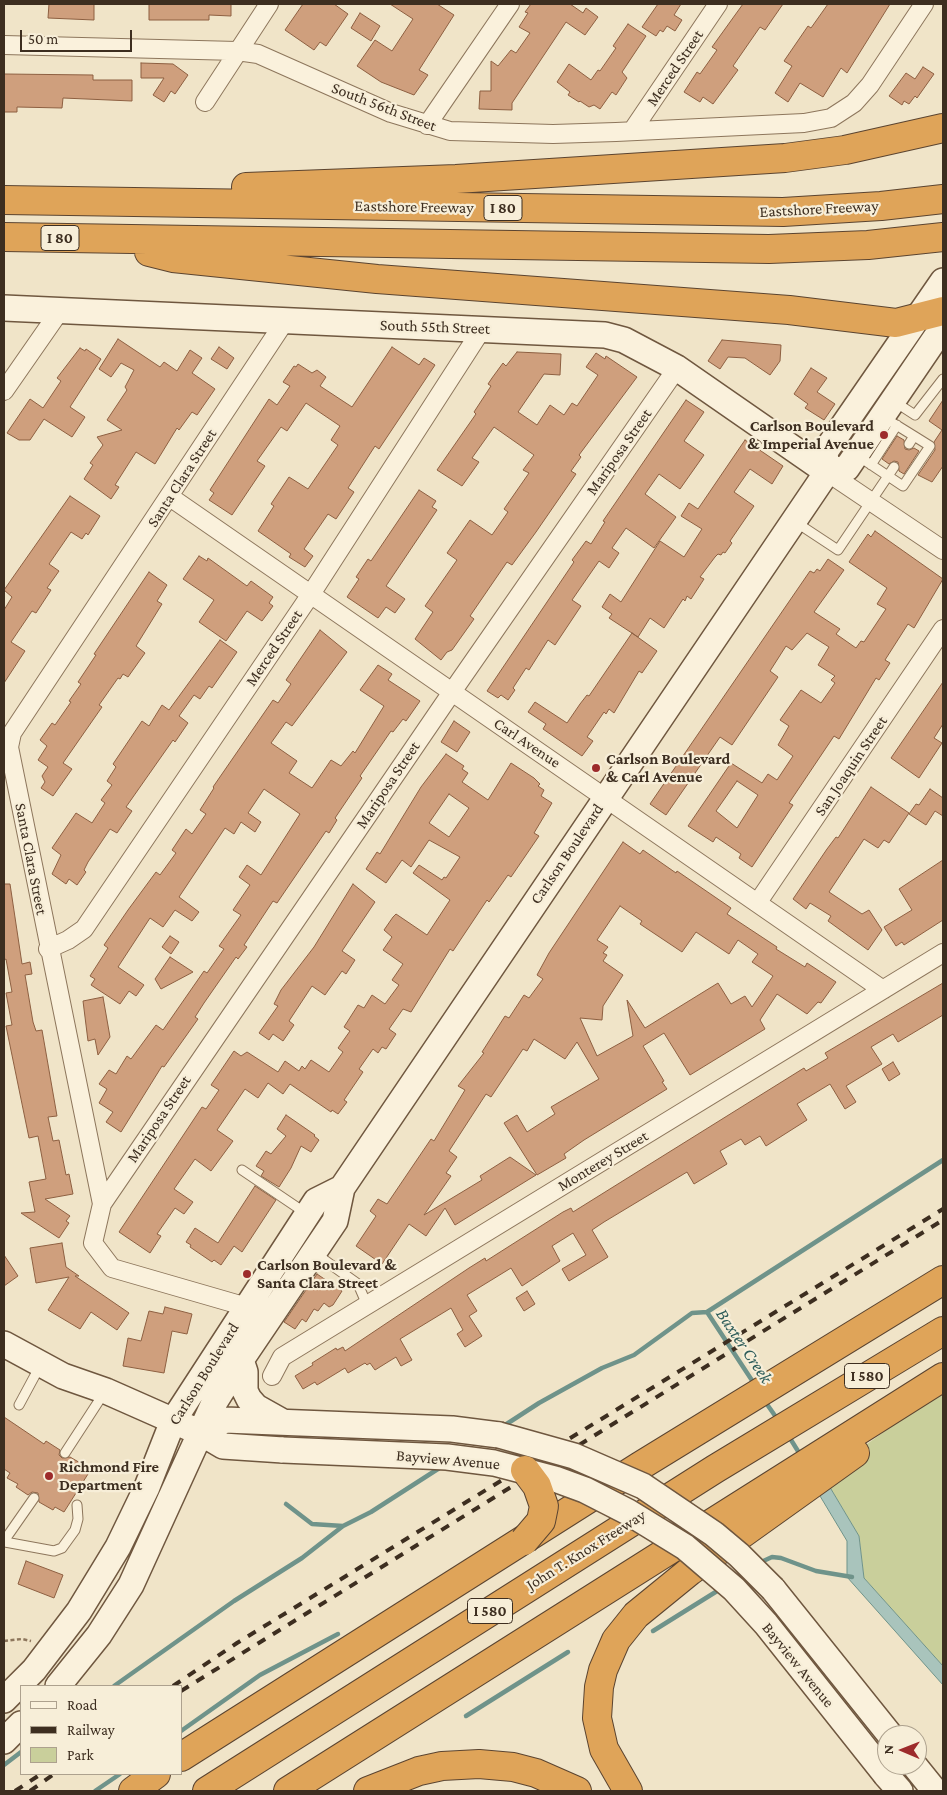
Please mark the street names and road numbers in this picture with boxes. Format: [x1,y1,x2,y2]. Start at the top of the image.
street label: Merced Street [642,26,708,110]
street label: South 56th Street [329,78,439,136]
street label: Eastshore Freeway [354,196,474,218]
road number: I 80 [484,196,522,220]
street label: Eastshore Freeway [759,196,879,222]
road number: I 80 [41,226,79,250]
street label: South 55th Street [380,315,490,339]
street label: Mariposa Street [582,405,656,499]
street label: Santa Clara Street [143,425,221,531]
street label: Merced Street [241,606,307,690]
street label: San Joaquin Street [810,712,892,820]
street label: Carl Avenue [490,714,564,772]
street label: Mariposa Street [352,738,424,832]
street label: Carlson Boulevard [526,800,608,908]
street label: Santa Clara Street [11,801,51,917]
street label: Mariposa Street [123,1072,195,1166]
street label: Monterey Street [554,1126,652,1196]
street label: Carlson Boulevard [165,1319,243,1429]
road number: I 580 [844,1364,890,1388]
street label: Bayview Avenue [395,1446,501,1474]
street label: John T. Knox Freeway [523,1506,649,1594]
road number: I 580 [468,1598,512,1624]
street label: Bayview Avenue [758,1619,838,1711]

